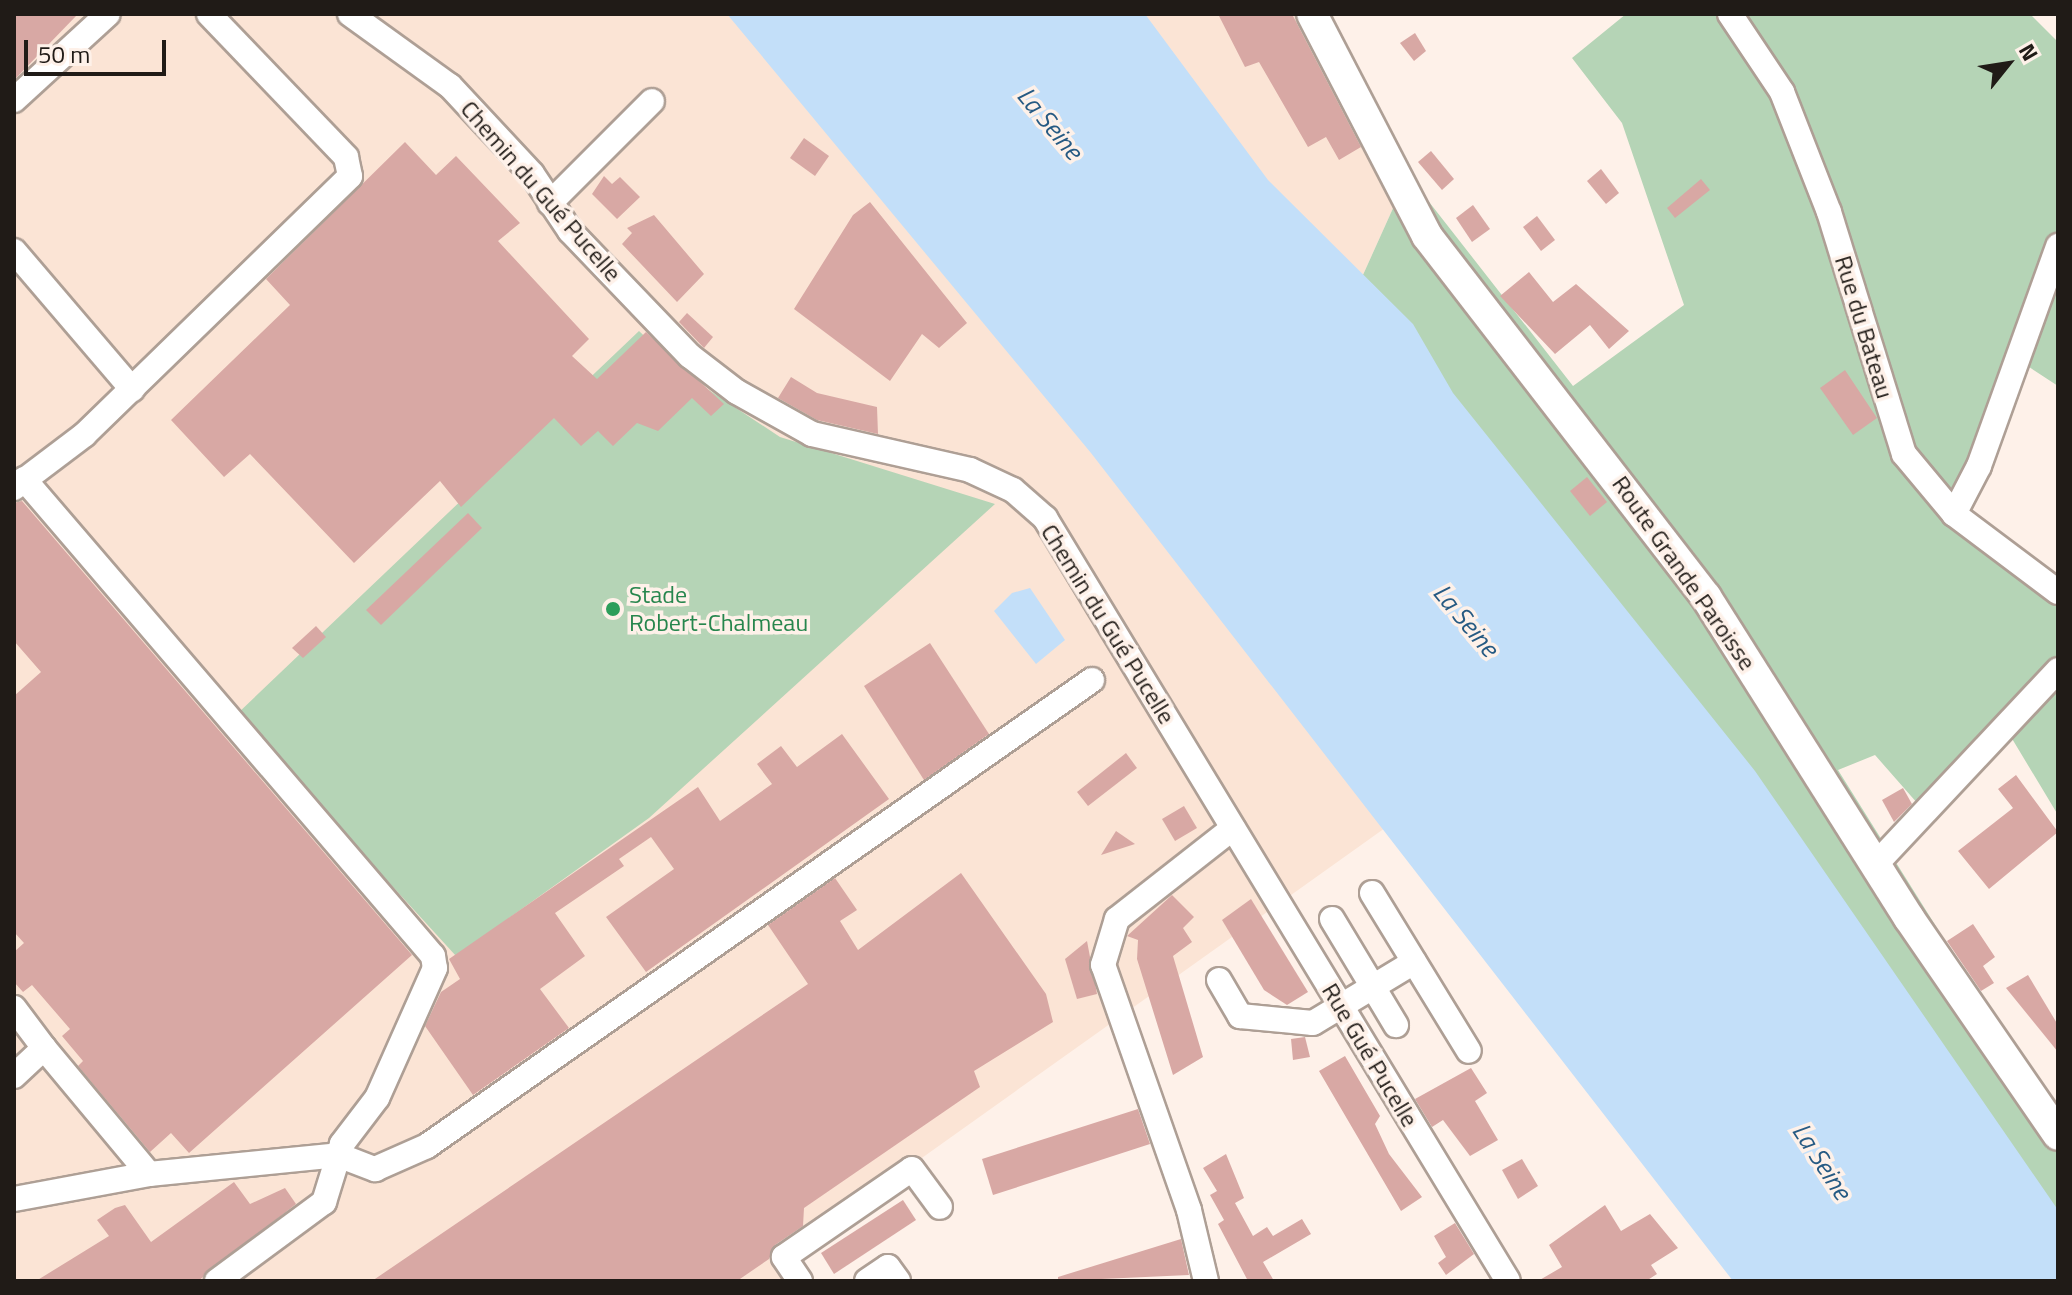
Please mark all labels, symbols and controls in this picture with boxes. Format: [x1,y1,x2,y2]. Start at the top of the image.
scale bar [28,24,170,74]
north arrow [1968,24,2048,104]
text: 50 m [38,36,90,72]
text: N [2010,37,2047,67]
water label: La Seine [1011,80,1089,166]
street label: Chemin du Gué Pucelle [455,95,627,287]
street label: Rue du Bateau [1829,252,1899,402]
street label: Route Grande Paroisse [1606,470,1762,676]
street label: Chemin du Gué Pucelle [1035,519,1181,729]
water label: La Seine [1427,577,1505,663]
place label: Stade Robert-Chalmeau [629,581,808,637]
marker: Stade Robert-Chalmeau [604,600,622,618]
street label: Rue Gué Pucelle [1316,978,1424,1132]
water label: La Seine [1786,1117,1858,1205]

